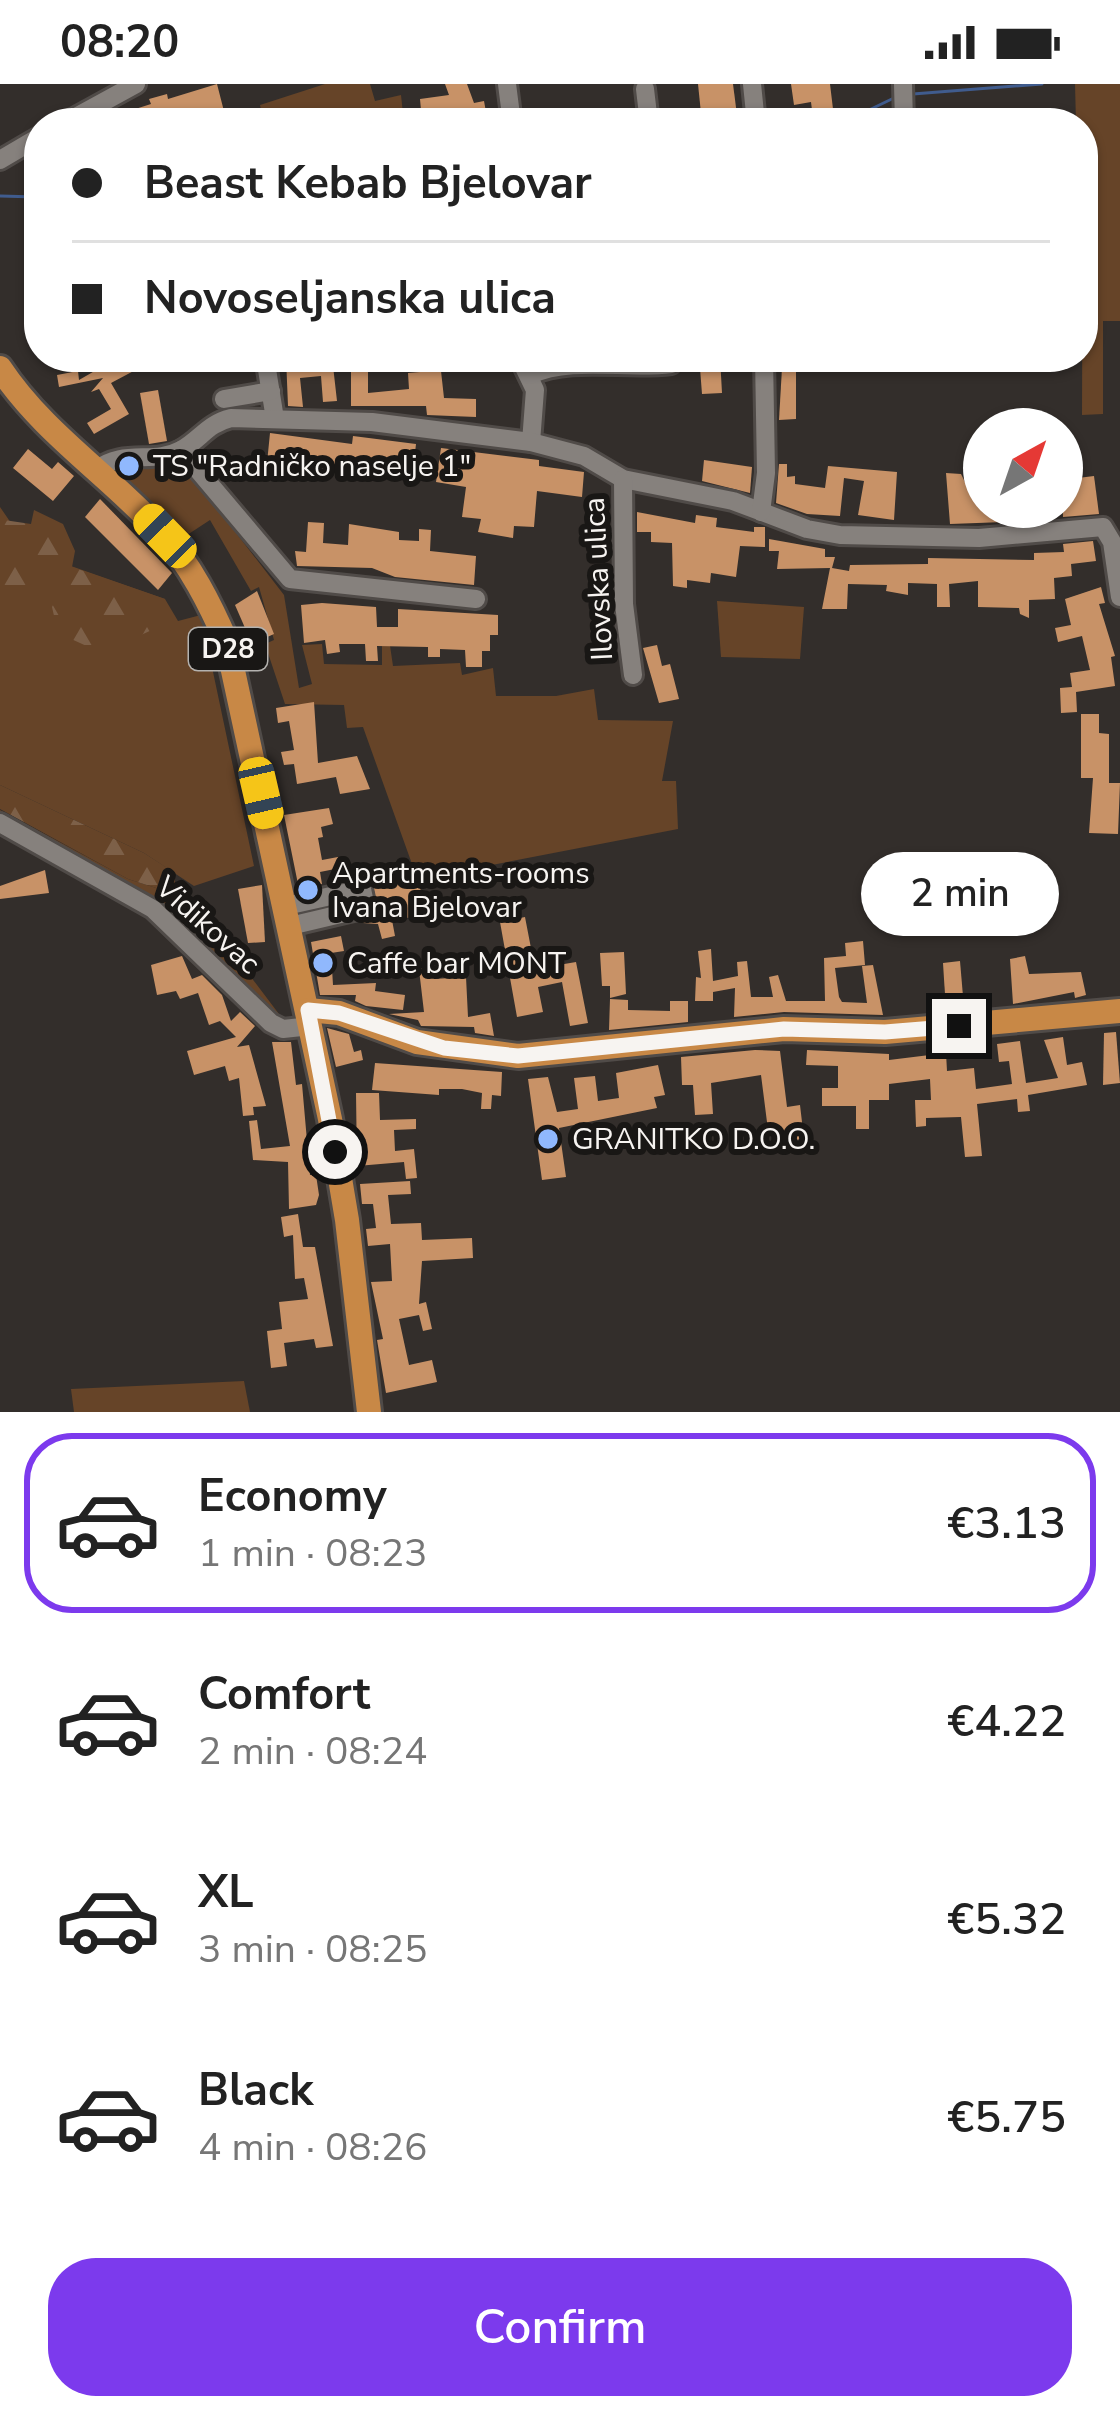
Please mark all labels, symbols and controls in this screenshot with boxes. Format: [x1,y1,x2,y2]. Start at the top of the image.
text: 08:20 [60,12,179,73]
text: Beast Kebab Bjelovar [144,153,592,214]
text: Novoseljanska ulica [144,268,556,329]
north arrow [963,408,1083,528]
map controls [963,408,1083,528]
place label: TS "Radničko naselje 1" [153,446,471,487]
marker: TS "Radničko naselje 1" [116,453,142,479]
street label: Ilovska ulica [574,496,623,662]
car [127,498,203,574]
road number: D28 [189,628,267,670]
car [235,754,287,832]
callout: 2 min [860,852,1058,936]
place label: Apartments-rooms Ivana Bjelovar [332,853,590,928]
street label: Vidikovac [146,867,269,984]
text: 2 min [910,867,1010,920]
marker: Apartments-rooms Ivana Bjelovar [295,877,321,903]
place label: Caffe bar MONT [347,943,566,984]
marker: Caffe bar MONT [310,950,336,976]
route end [932,999,986,1053]
place label: GRANITKO D.O.O. [572,1119,815,1160]
route start [308,1125,362,1179]
marker: GRANITKO D.O.O. [535,1126,561,1152]
text: Economy [198,1466,387,1527]
icon: car [54,1469,162,1577]
text: €3.13 [947,1493,1066,1554]
text: 1 min · 08:23 [198,1527,427,1580]
text: Comfort [198,1664,370,1725]
icon: car [54,1667,162,1775]
text: €4.22 [947,1691,1066,1752]
text: 2 min · 08:24 [198,1725,427,1778]
text: XL [198,1862,254,1923]
icon: car [54,1865,162,1973]
text: €5.32 [947,1889,1066,1950]
text: 3 min · 08:25 [198,1923,427,1976]
text: Black [198,2060,313,2121]
icon: car [54,2063,162,2171]
text: €5.75 [947,2087,1066,2148]
text: 4 min · 08:26 [198,2121,427,2174]
button: Confirm [48,2258,1072,2396]

